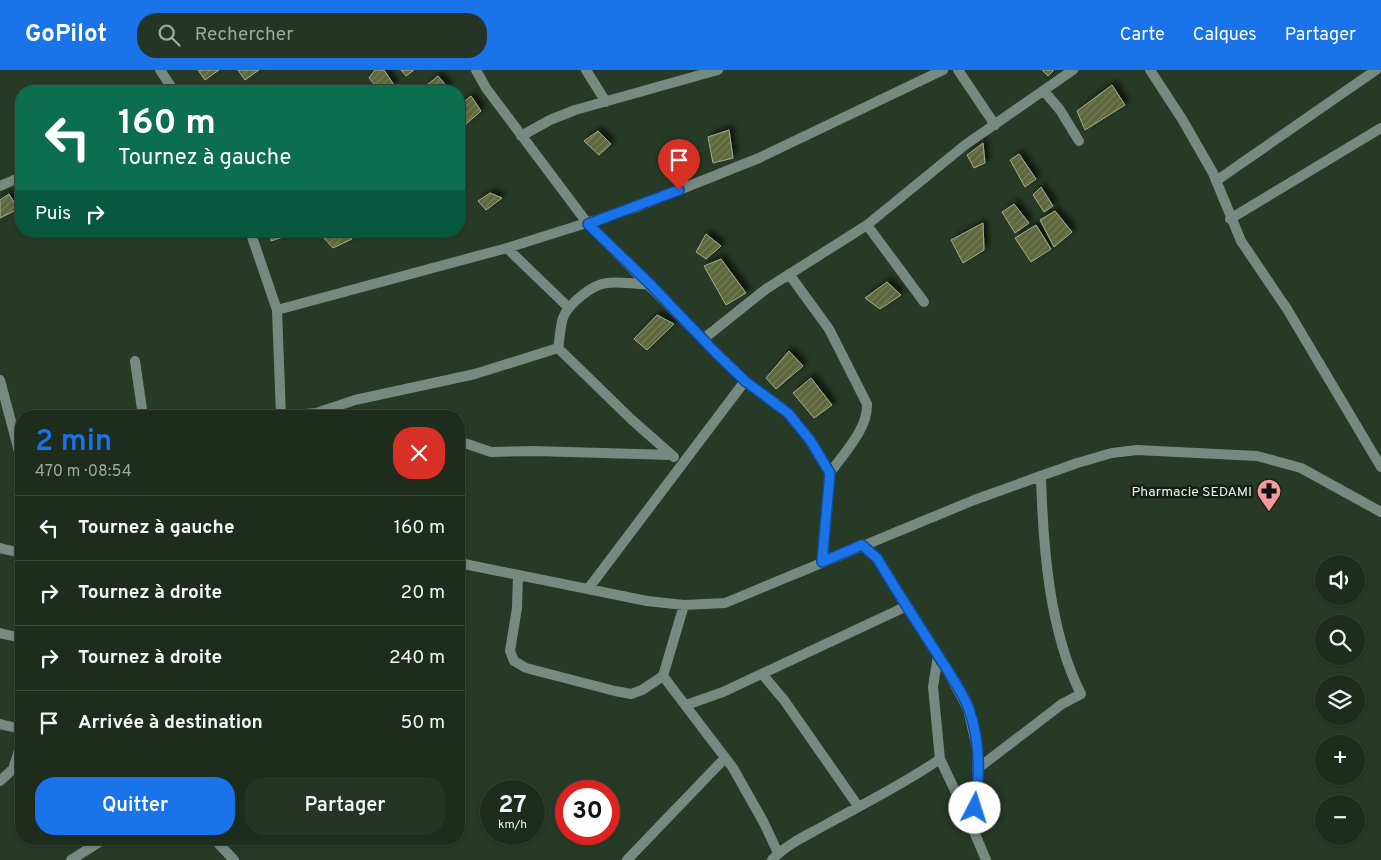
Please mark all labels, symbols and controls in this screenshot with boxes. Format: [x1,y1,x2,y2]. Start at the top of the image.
search box [137,13,487,58]
text: GoPilot [25,20,107,50]
icon: search [155,21,183,49]
text: Rechercher [195,23,294,47]
text: Carte [1120,24,1165,47]
text: Calques [1193,24,1257,47]
text: Partager [1285,24,1356,47]
text: 160 m [118,102,216,146]
icon: left [35,105,100,170]
pin [658,139,700,190]
text: Tournez à gauche [118,145,291,172]
icon: arrive [665,146,693,174]
icon: right [81,200,109,228]
text: Puis [35,202,71,226]
text: 2 min [35,424,112,461]
button: close [393,427,445,479]
text: 470 m · 08:54 [35,462,132,482]
pharmacy icon: Pharmacie SEDAMI [1256,478,1282,512]
place label: Pharmacie SEDAMI [1131,484,1252,501]
icon: left [35,514,63,542]
text: Tournez à gauche [78,516,235,540]
text: 160 m [394,516,445,540]
map controls [1315,555,1365,845]
button: sound [1315,555,1365,605]
icon: right [35,579,63,607]
text: Tournez à droite [78,581,222,605]
text: 20 m [401,581,445,605]
button: search [1315,615,1365,665]
icon: right [35,644,63,672]
text: Tournez à droite [78,646,222,670]
text: 240 m [389,646,445,670]
button: layers [1315,675,1365,725]
icon: arrive [35,709,63,737]
text: Arrivée à destination [78,711,263,735]
text: 50 m [400,711,445,735]
button: + [1315,735,1365,785]
button: Quitter [35,777,235,835]
button: Partager [245,777,445,835]
speed limit sign: 30 [555,780,620,845]
position arrow [948,781,1000,833]
text: 27 [498,790,527,822]
button: − [1315,795,1365,845]
text: km/h [498,817,527,833]

